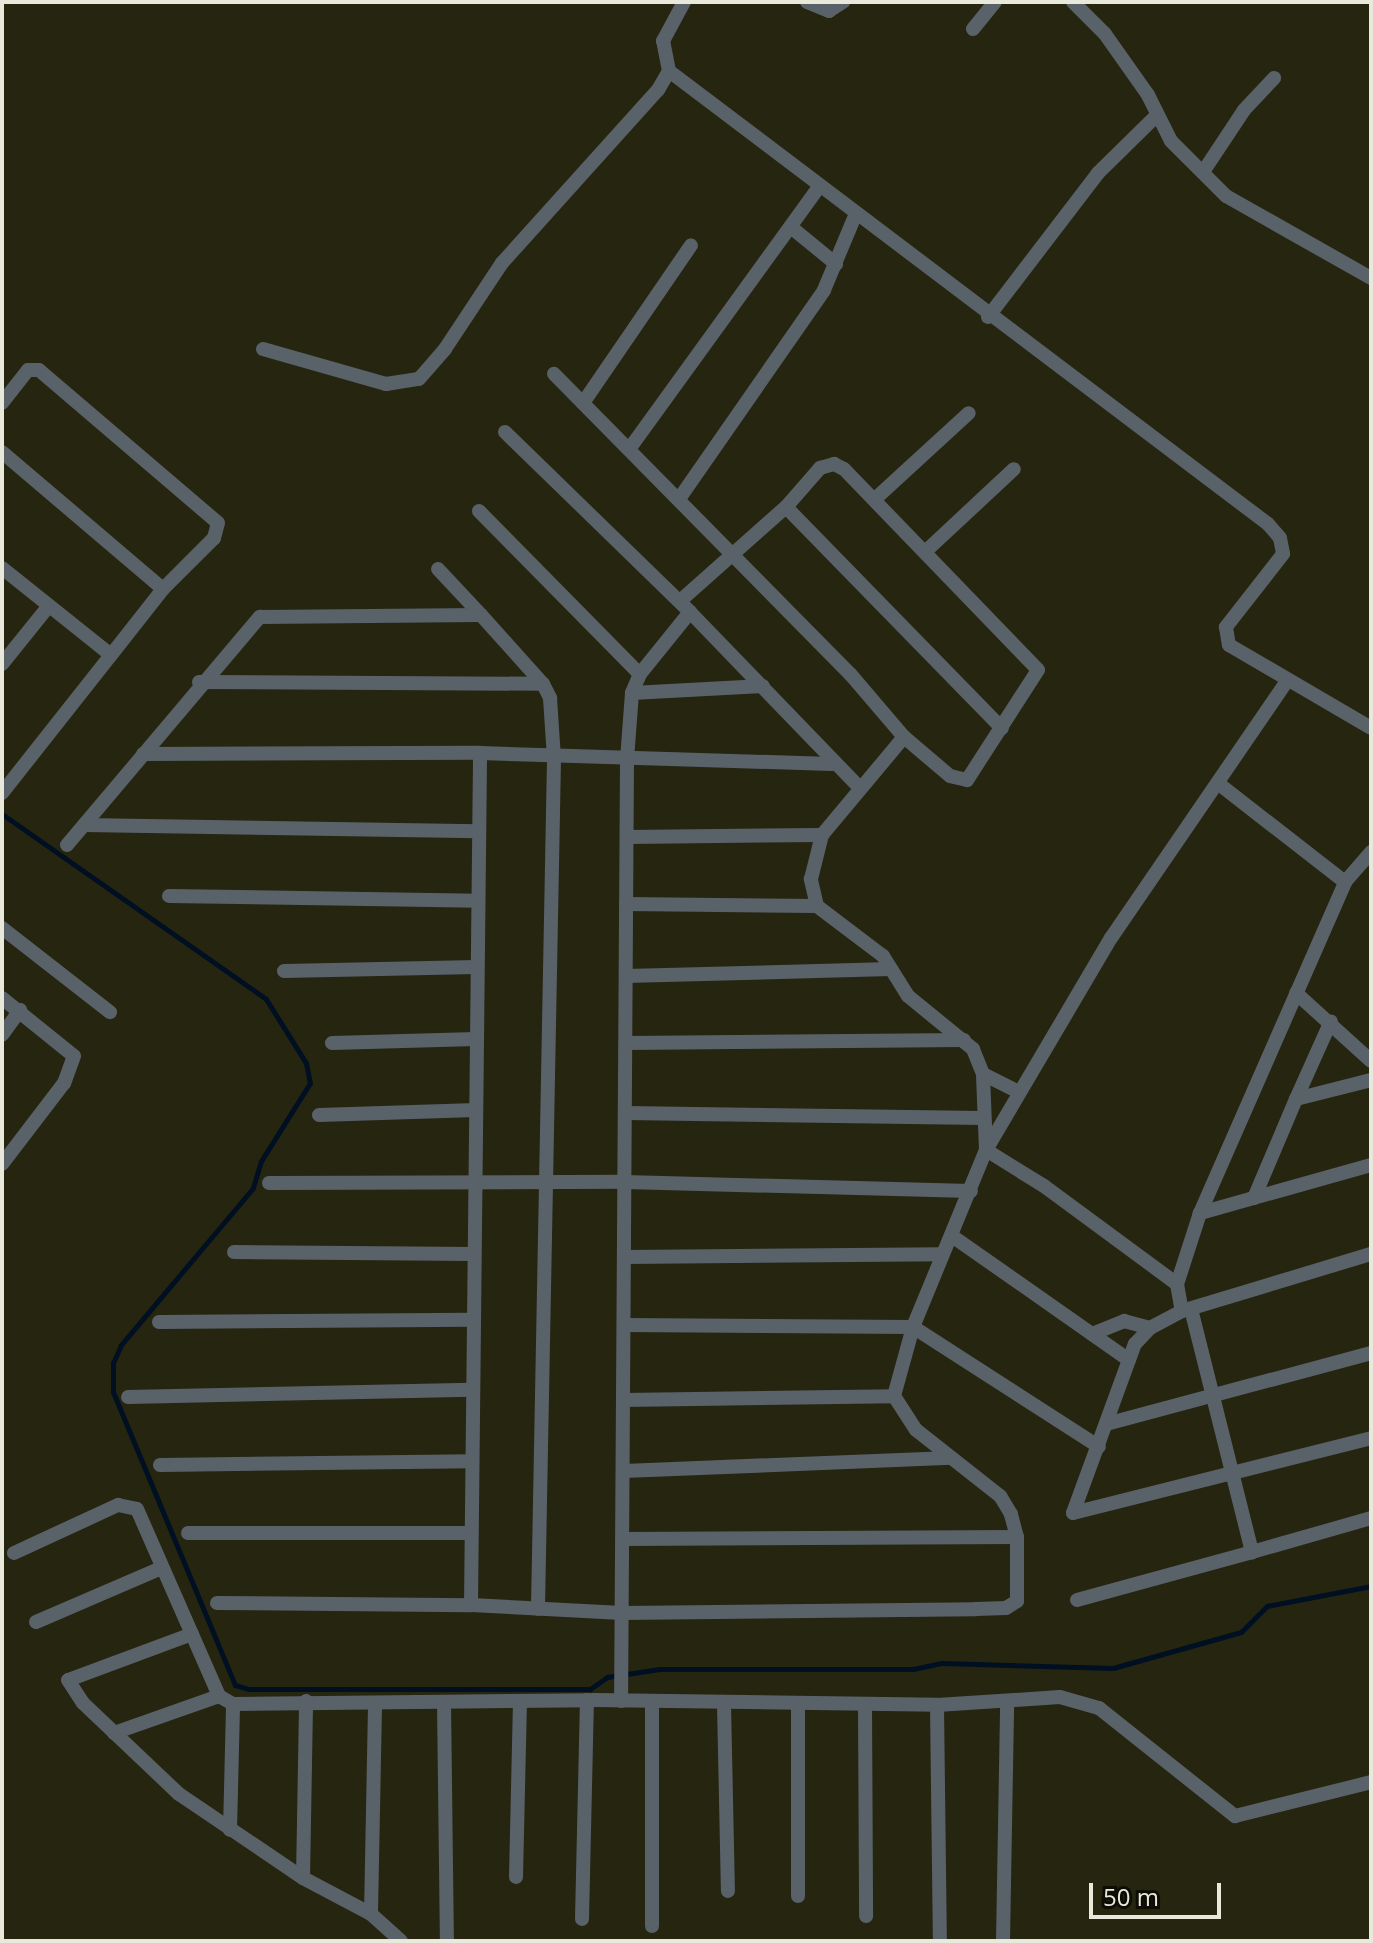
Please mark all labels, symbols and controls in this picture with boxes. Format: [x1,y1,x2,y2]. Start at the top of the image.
scale bar [1093,1867,1225,1917]
text: 50 m [1103,1880,1159,1913]

